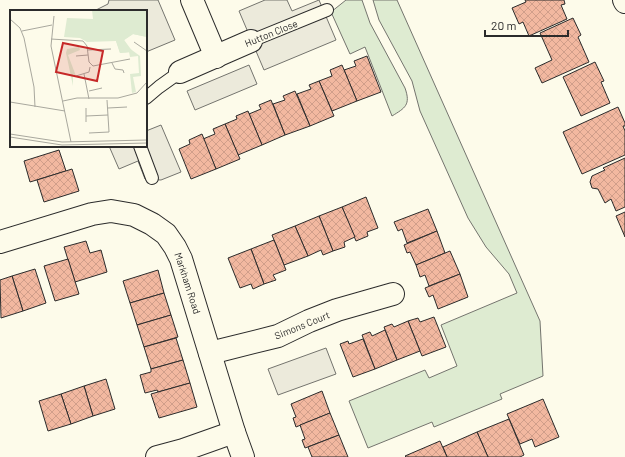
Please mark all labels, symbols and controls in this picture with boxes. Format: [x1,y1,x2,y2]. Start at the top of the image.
inset map [10,10,147,147]
scale bar [485,12,568,38]
street label: Hutton Close [243,17,299,49]
text: 20 m [491,18,517,32]
street label: Markham Road [172,251,204,315]
street label: Simons Court [273,308,332,342]

